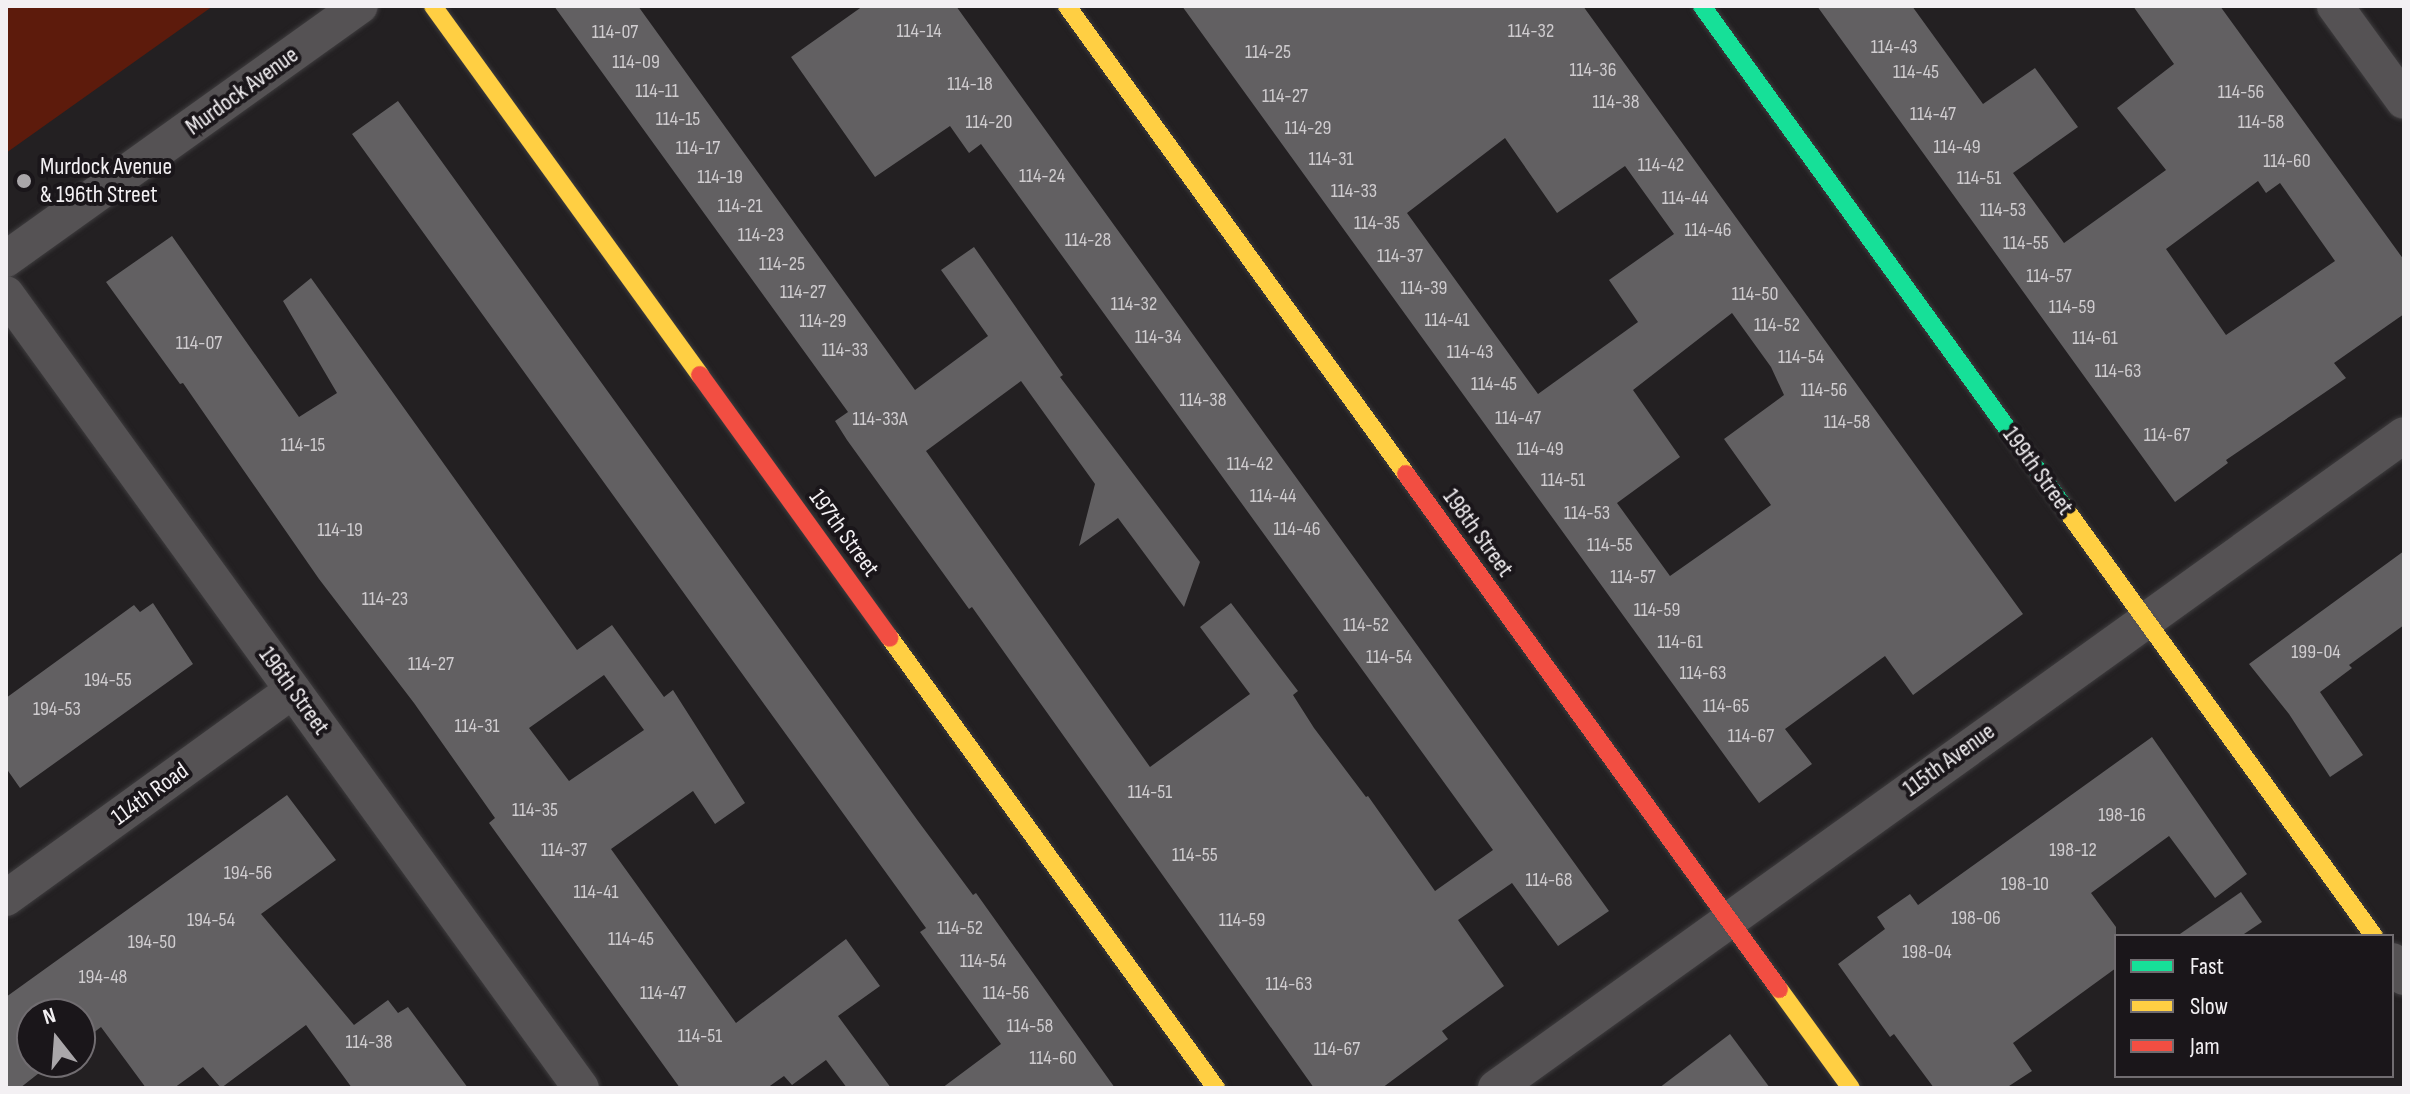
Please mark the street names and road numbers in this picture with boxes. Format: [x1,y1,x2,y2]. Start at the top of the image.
street label: Murdock Avenue [180,41,304,141]
street label: 199th Street [1996,421,2080,521]
street label: 198th Street [1436,483,1520,583]
street label: 197th Street [803,484,885,582]
street label: 196th Street [252,641,336,741]
street label: 115th Avenue [1897,717,2001,803]
street label: 114th Road [106,756,194,832]

